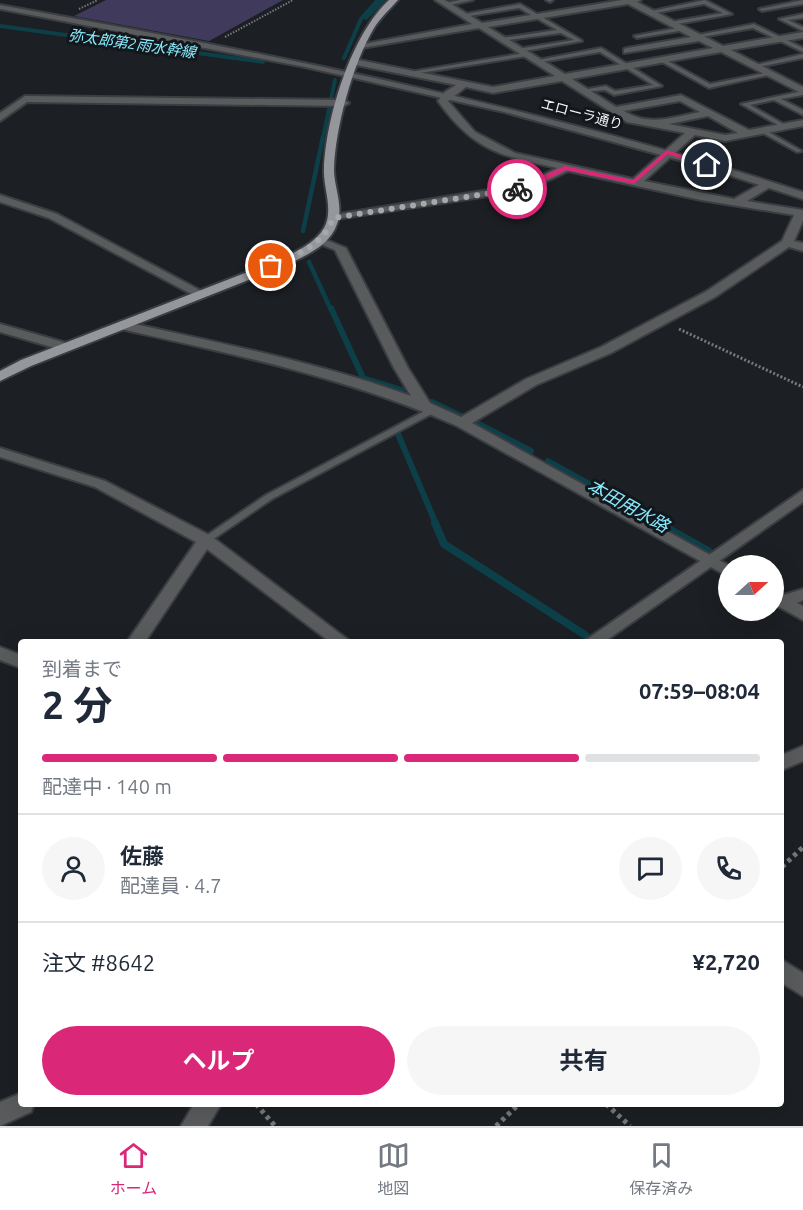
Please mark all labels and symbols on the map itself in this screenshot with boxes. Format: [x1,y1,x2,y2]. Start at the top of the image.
water label: 弥太郎第2雨水幹線 [67,26,199,61]
street label: エローラ通り [539,95,625,133]
pin [681,139,732,190]
courier [487,159,547,219]
pin [245,240,296,291]
water label: 本田用水路 [584,475,674,537]
north arrow [718,555,784,621]

